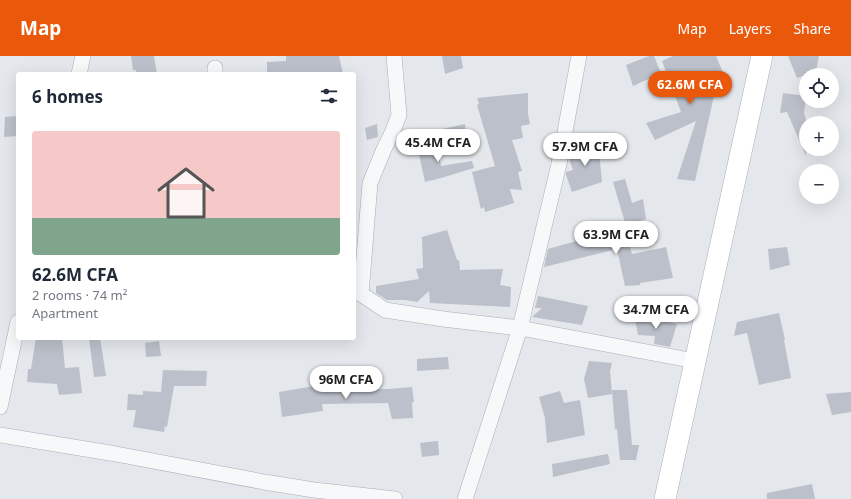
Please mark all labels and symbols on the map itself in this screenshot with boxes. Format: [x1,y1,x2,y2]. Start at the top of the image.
pin: 62.6M CFA [644,71,736,105]
pin: 45.4M CFA [392,129,484,163]
pin: 57.9M CFA [539,133,631,167]
pin: 63.9M CFA [570,221,662,255]
pin: 34.7M CFA [610,296,702,330]
pin: 96M CFA [309,366,383,400]

